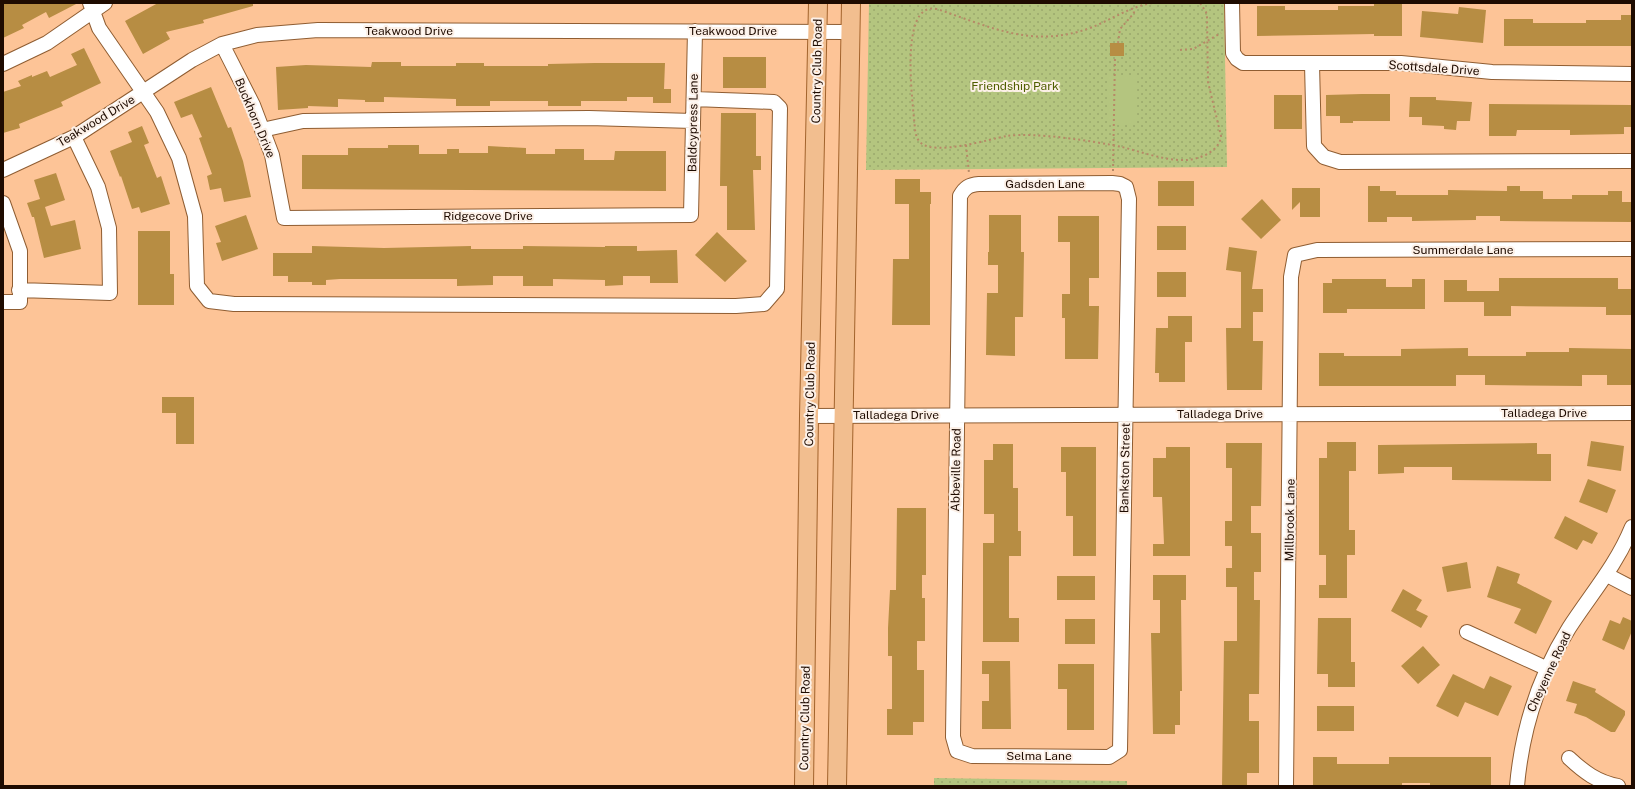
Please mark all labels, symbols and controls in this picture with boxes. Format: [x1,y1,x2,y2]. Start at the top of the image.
street label: Country Club Road [809,19,825,123]
street label: Teakwood Drive [365,24,453,38]
street label: Teakwood Drive [689,24,777,38]
street label: Scottsdale Drive [1388,58,1480,78]
street label: Baldcypress Lane [685,73,701,172]
street label: Buckhorn Drive [232,76,278,160]
park label: Friendship Park [971,79,1059,93]
street label: Teakwood Drive [55,92,138,150]
street label: Gadsden Lane [1005,177,1085,191]
street label: Ridgecove Drive [443,209,533,223]
street label: Summerdale Lane [1412,243,1514,257]
street label: Country Club Road [802,342,818,446]
street label: Talladega Drive [1501,406,1587,420]
street label: Talladega Drive [1177,407,1263,421]
street label: Talladega Drive [853,408,939,422]
street label: Bankston Street [1117,422,1133,513]
street label: Abbeville Road [948,428,964,512]
street label: Millbrook Lane [1282,478,1298,562]
street label: Cheyenne Road [1524,630,1574,714]
street label: Country Club Road [797,666,813,770]
street label: Selma Lane [1006,749,1072,763]

